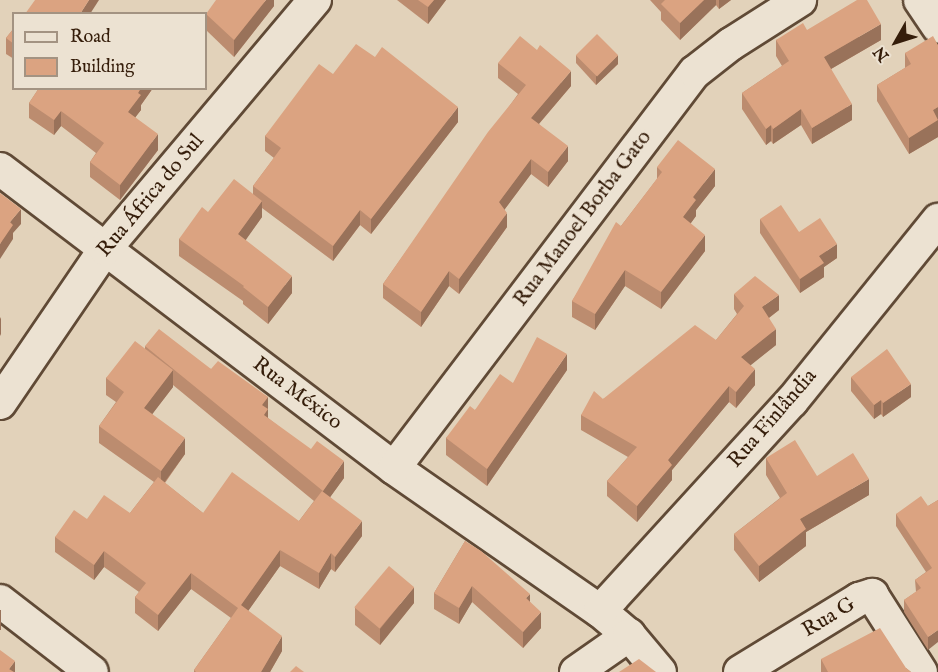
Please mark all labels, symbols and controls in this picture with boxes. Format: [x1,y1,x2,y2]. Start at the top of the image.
legend [12,12,207,90]
north arrow [866,12,926,72]
text: Road [70,26,111,49]
text: N [870,42,894,65]
text: Building [70,56,135,79]
street label: Rua Manoel Borba Gato [509,126,657,312]
street label: Rua África do Sul [92,129,210,263]
street label: Rua México [247,352,347,436]
street label: Rua Finlândia [723,365,823,473]
street label: Rua G [798,592,860,644]

